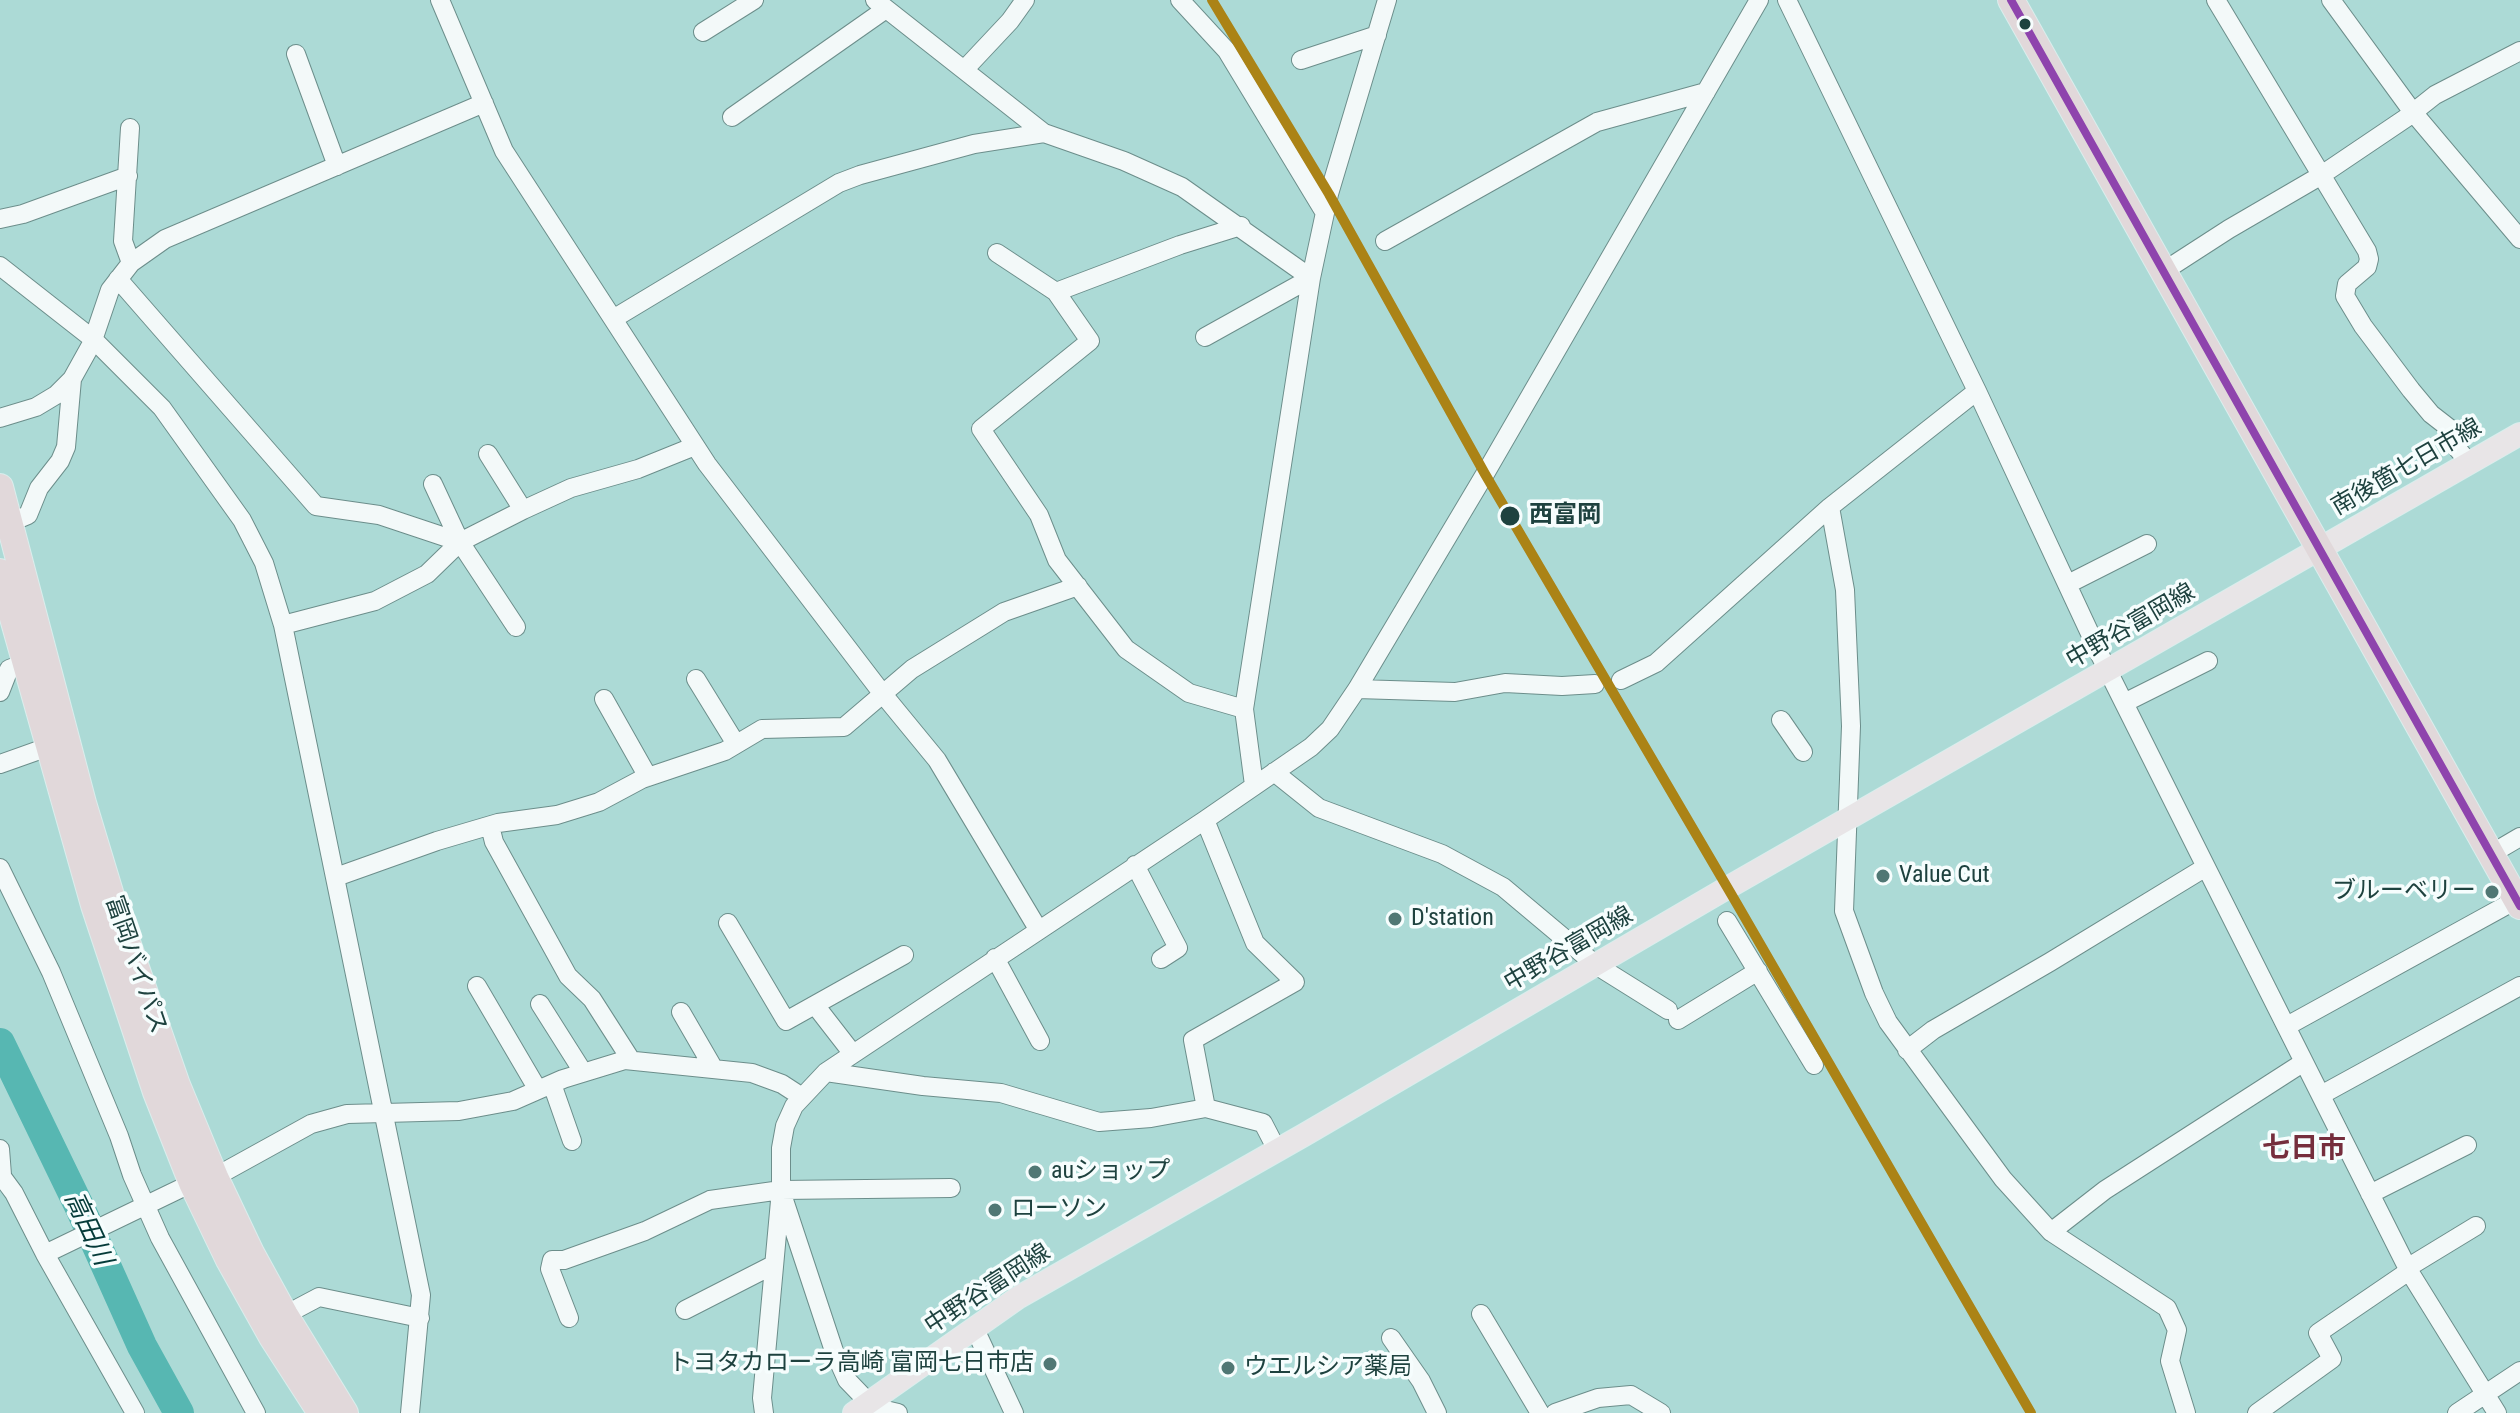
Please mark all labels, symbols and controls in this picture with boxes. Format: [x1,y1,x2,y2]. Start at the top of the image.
unlabelled marker [2017,16,2033,32]
street label: 南後箇七日市線 [2327,414,2487,522]
place label: 西富岡 [1529,502,1601,530]
marker: 西富岡 [1498,504,1522,528]
street label: 中野谷富岡線 [2061,579,2201,675]
place label: Value Cut [1899,862,1990,890]
marker: Value Cut [1874,867,1892,885]
place label: ブルーベリー [2332,878,2476,906]
marker: ブルーベリー [2483,883,2501,901]
street label: 富岡バイパス [98,892,172,1038]
street label: 中野谷富岡線 [1499,902,1639,998]
place label: D'station [1411,905,1494,933]
marker: D'station [1386,910,1404,928]
district label: 七日市 [2262,1133,2346,1167]
place label: auショップ [1051,1158,1170,1186]
marker: auショップ [1026,1163,1044,1181]
water label: 高田川 [56,1187,118,1271]
place label: ローソン [1011,1196,1107,1224]
marker: ローソン [986,1201,1004,1219]
street label: 中野谷富岡線 [920,1239,1056,1341]
place label: トヨタカローラ高崎 富岡七日市店 [668,1350,1034,1378]
place label: ウエルシア薬局 [1244,1354,1412,1382]
marker: トヨタカローラ高崎 富岡七日市店 [1041,1355,1059,1373]
marker: ウエルシア薬局 [1219,1359,1237,1377]

